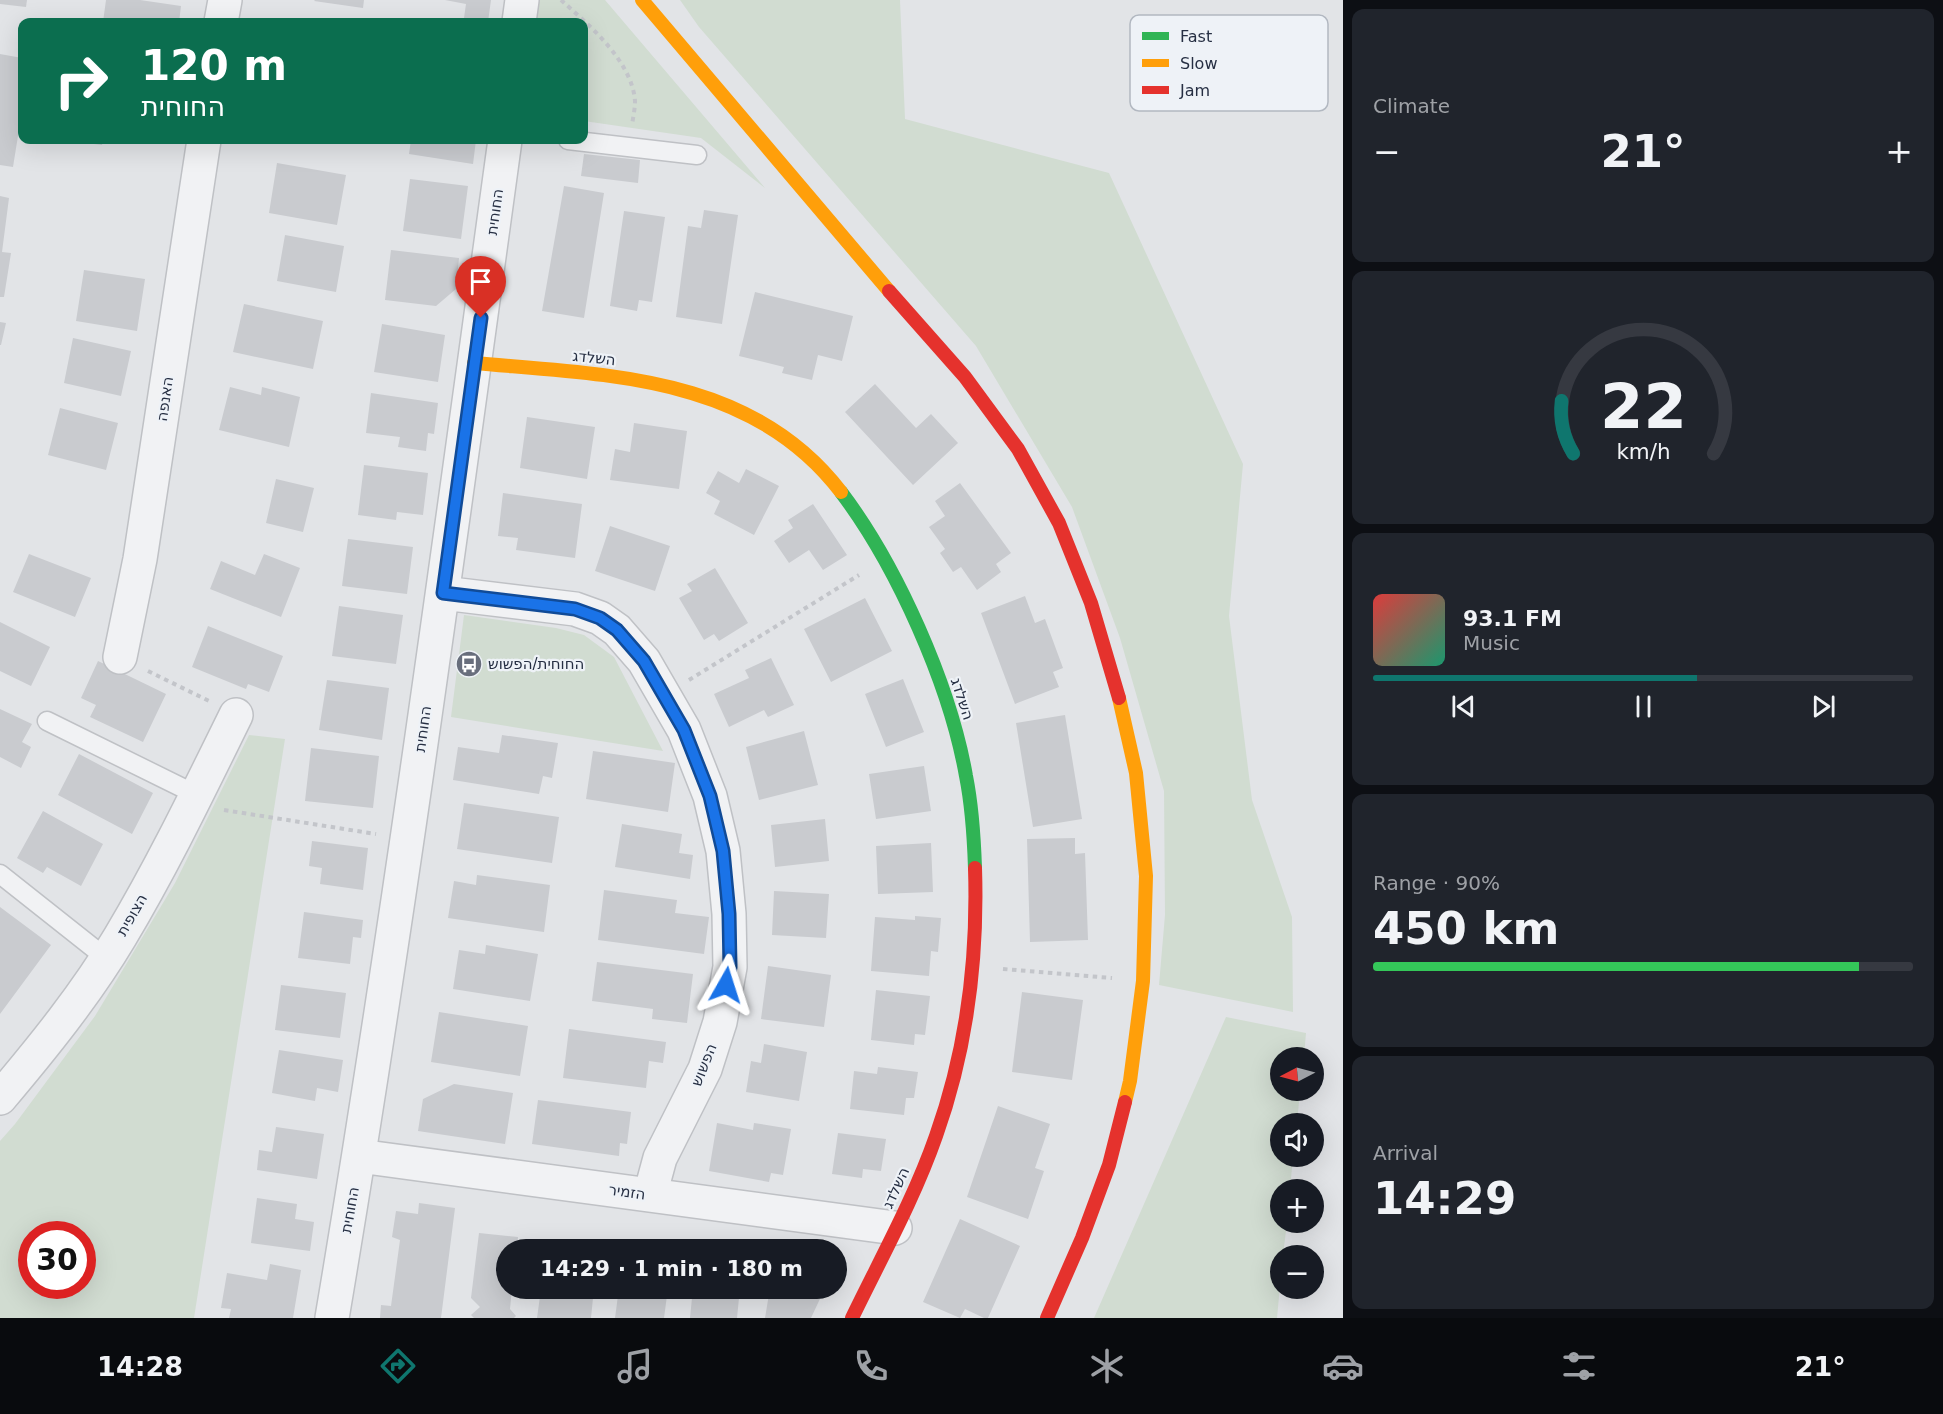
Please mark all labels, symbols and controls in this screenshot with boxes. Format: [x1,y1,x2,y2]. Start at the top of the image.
legend [1130,15,1328,111]
text: Fast [1180,27,1212,46]
text: 120 m [141,41,287,90]
icon: right [42,42,120,120]
text: Slow [1180,54,1217,73]
text: Jam [1179,81,1210,100]
text: החוחית [141,91,225,122]
text: Climate [1373,94,1450,118]
text: 21° [1600,125,1686,178]
text: − [1373,132,1401,171]
text: + [1885,132,1913,171]
street label: החוחית [483,188,507,236]
pin [455,256,506,318]
icon: arrive [464,265,497,298]
street label: השלדג [572,347,616,369]
text: 22 [1600,370,1686,443]
street label: האנפה [153,375,177,423]
text: km/h [1616,440,1670,465]
text: 93.1 FM [1463,606,1562,631]
text: Music [1463,631,1520,655]
bus stop icon: החוחית/הפשוש [454,649,484,679]
place label: החוחית/הפשוש [488,655,584,673]
street label: השלדג [947,676,977,722]
icon: previous [1447,690,1480,723]
icon: pause [1627,690,1660,723]
icon: next [1807,690,1840,723]
street label: החוחית [411,705,435,753]
text: Range · 90% [1373,871,1500,895]
street label: הצופית [113,891,151,939]
text: 450 km [1373,902,1559,955]
position arrow [694,953,758,1017]
street label: הפשוש [687,1041,721,1089]
north arrow [1270,1047,1324,1101]
map controls [1270,1047,1324,1299]
button: sound [1270,1113,1324,1167]
text: Arrival [1373,1141,1438,1165]
street label: השלדג [879,1165,913,1211]
text: 14:29 [1373,1172,1516,1225]
button: + [1270,1179,1324,1233]
street label: הזמיר [607,1181,647,1203]
street label: החוחית [337,1185,363,1235]
speed limit sign: 30 [18,1221,96,1299]
button: − [1270,1245,1324,1299]
text: 14:29 · 1 min · 180 m [540,1256,803,1281]
icon: directions [377,1345,419,1387]
icon: music [614,1345,656,1387]
icon: phone [850,1345,892,1387]
icon: climate [1086,1345,1128,1387]
icon: car [1322,1345,1364,1387]
icon: filters [1558,1345,1600,1387]
text: 14:28 [97,1351,183,1382]
text: 21° [1795,1351,1846,1382]

